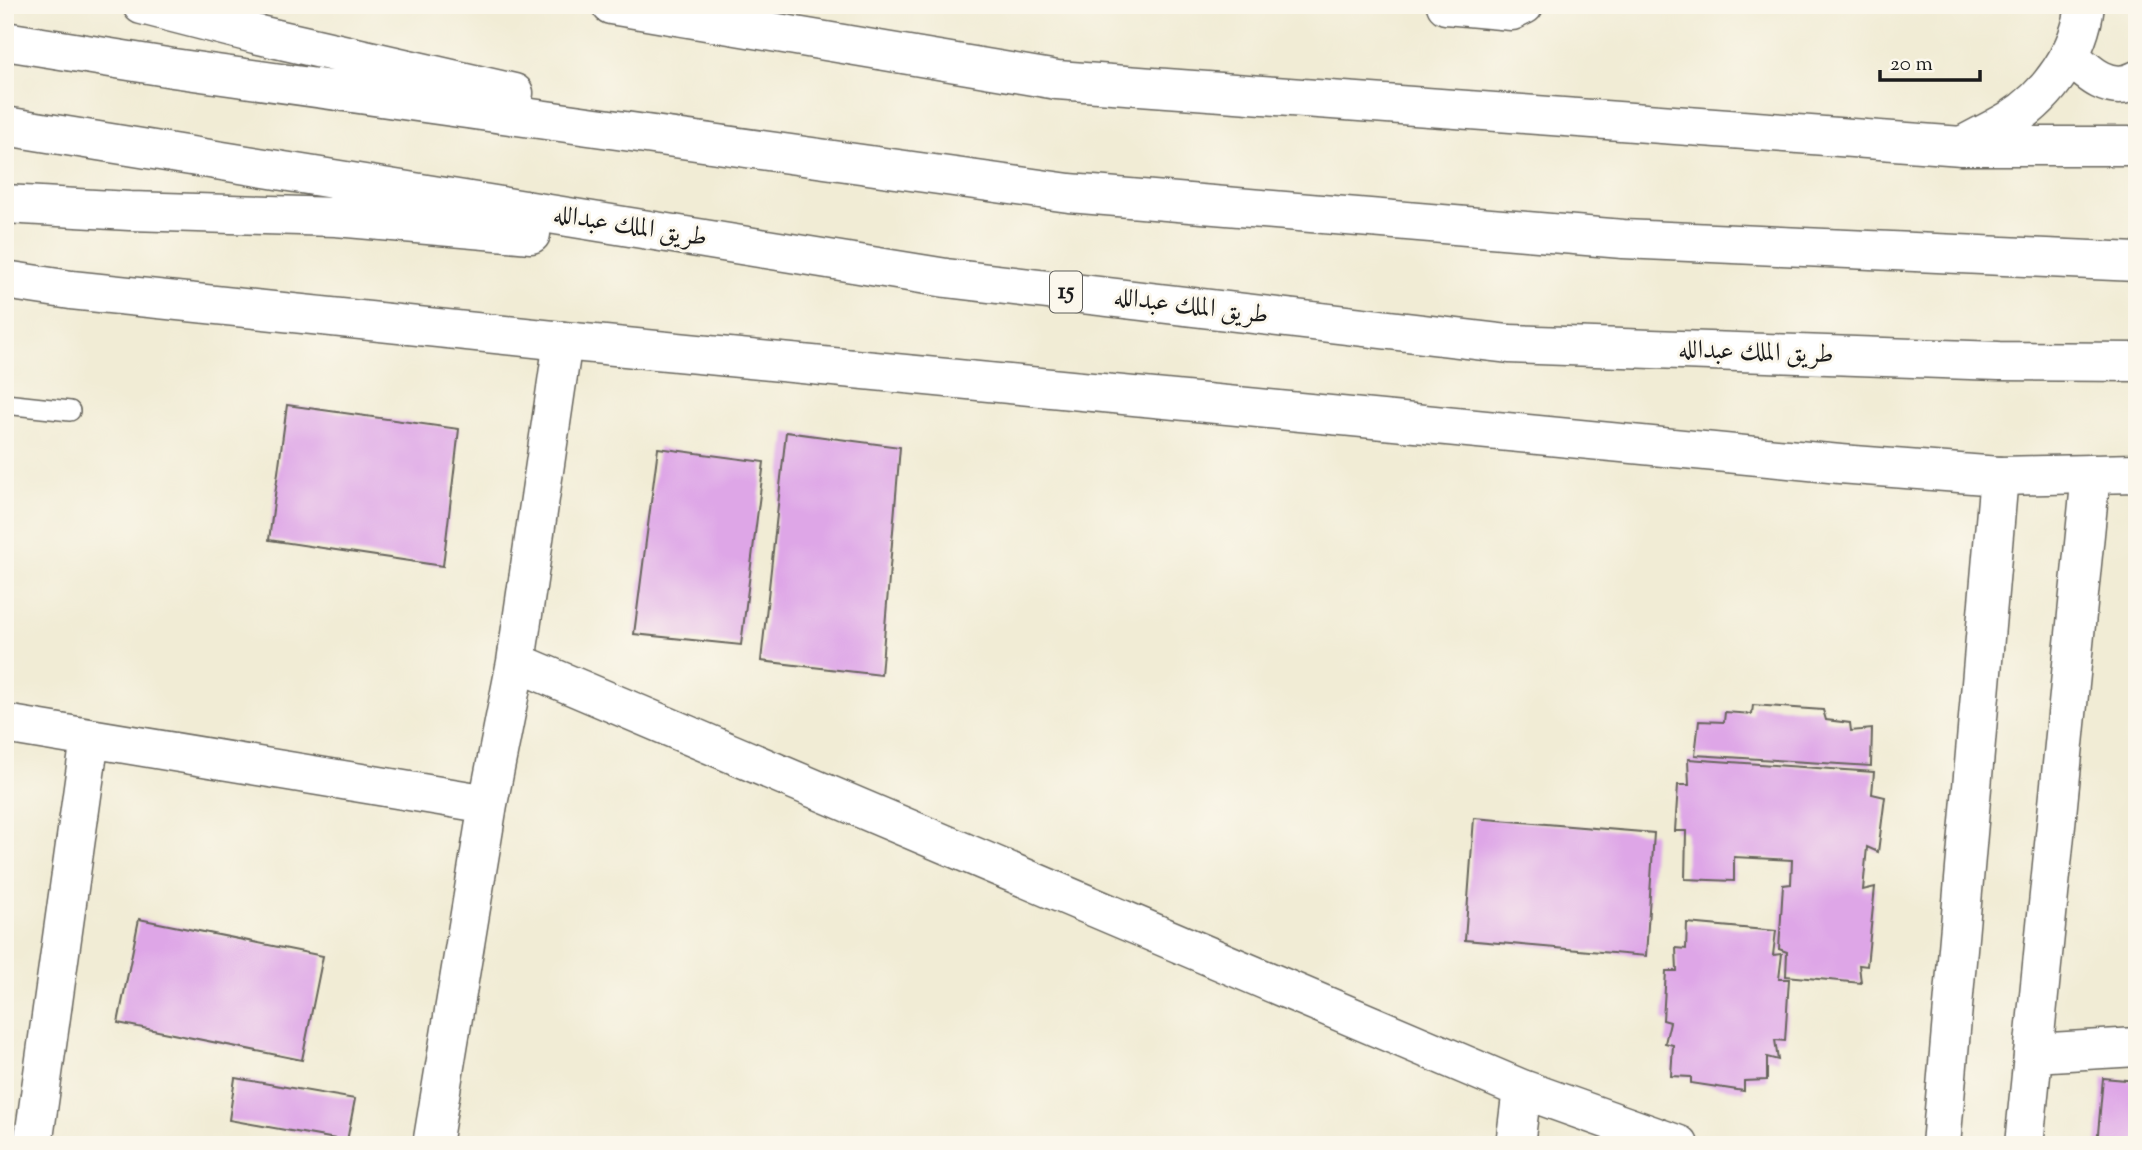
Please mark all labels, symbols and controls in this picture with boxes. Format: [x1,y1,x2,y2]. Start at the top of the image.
scale bar [1880,38,1979,82]
text: 20 m [1890,50,1933,80]
street label: طريق الملك عبدالله [550,197,710,257]
road number: 15 [1050,272,1082,312]
street label: طريق الملك عبدالله [1112,279,1270,335]
street label: طريق الملك عبدالله [1678,332,1834,374]

